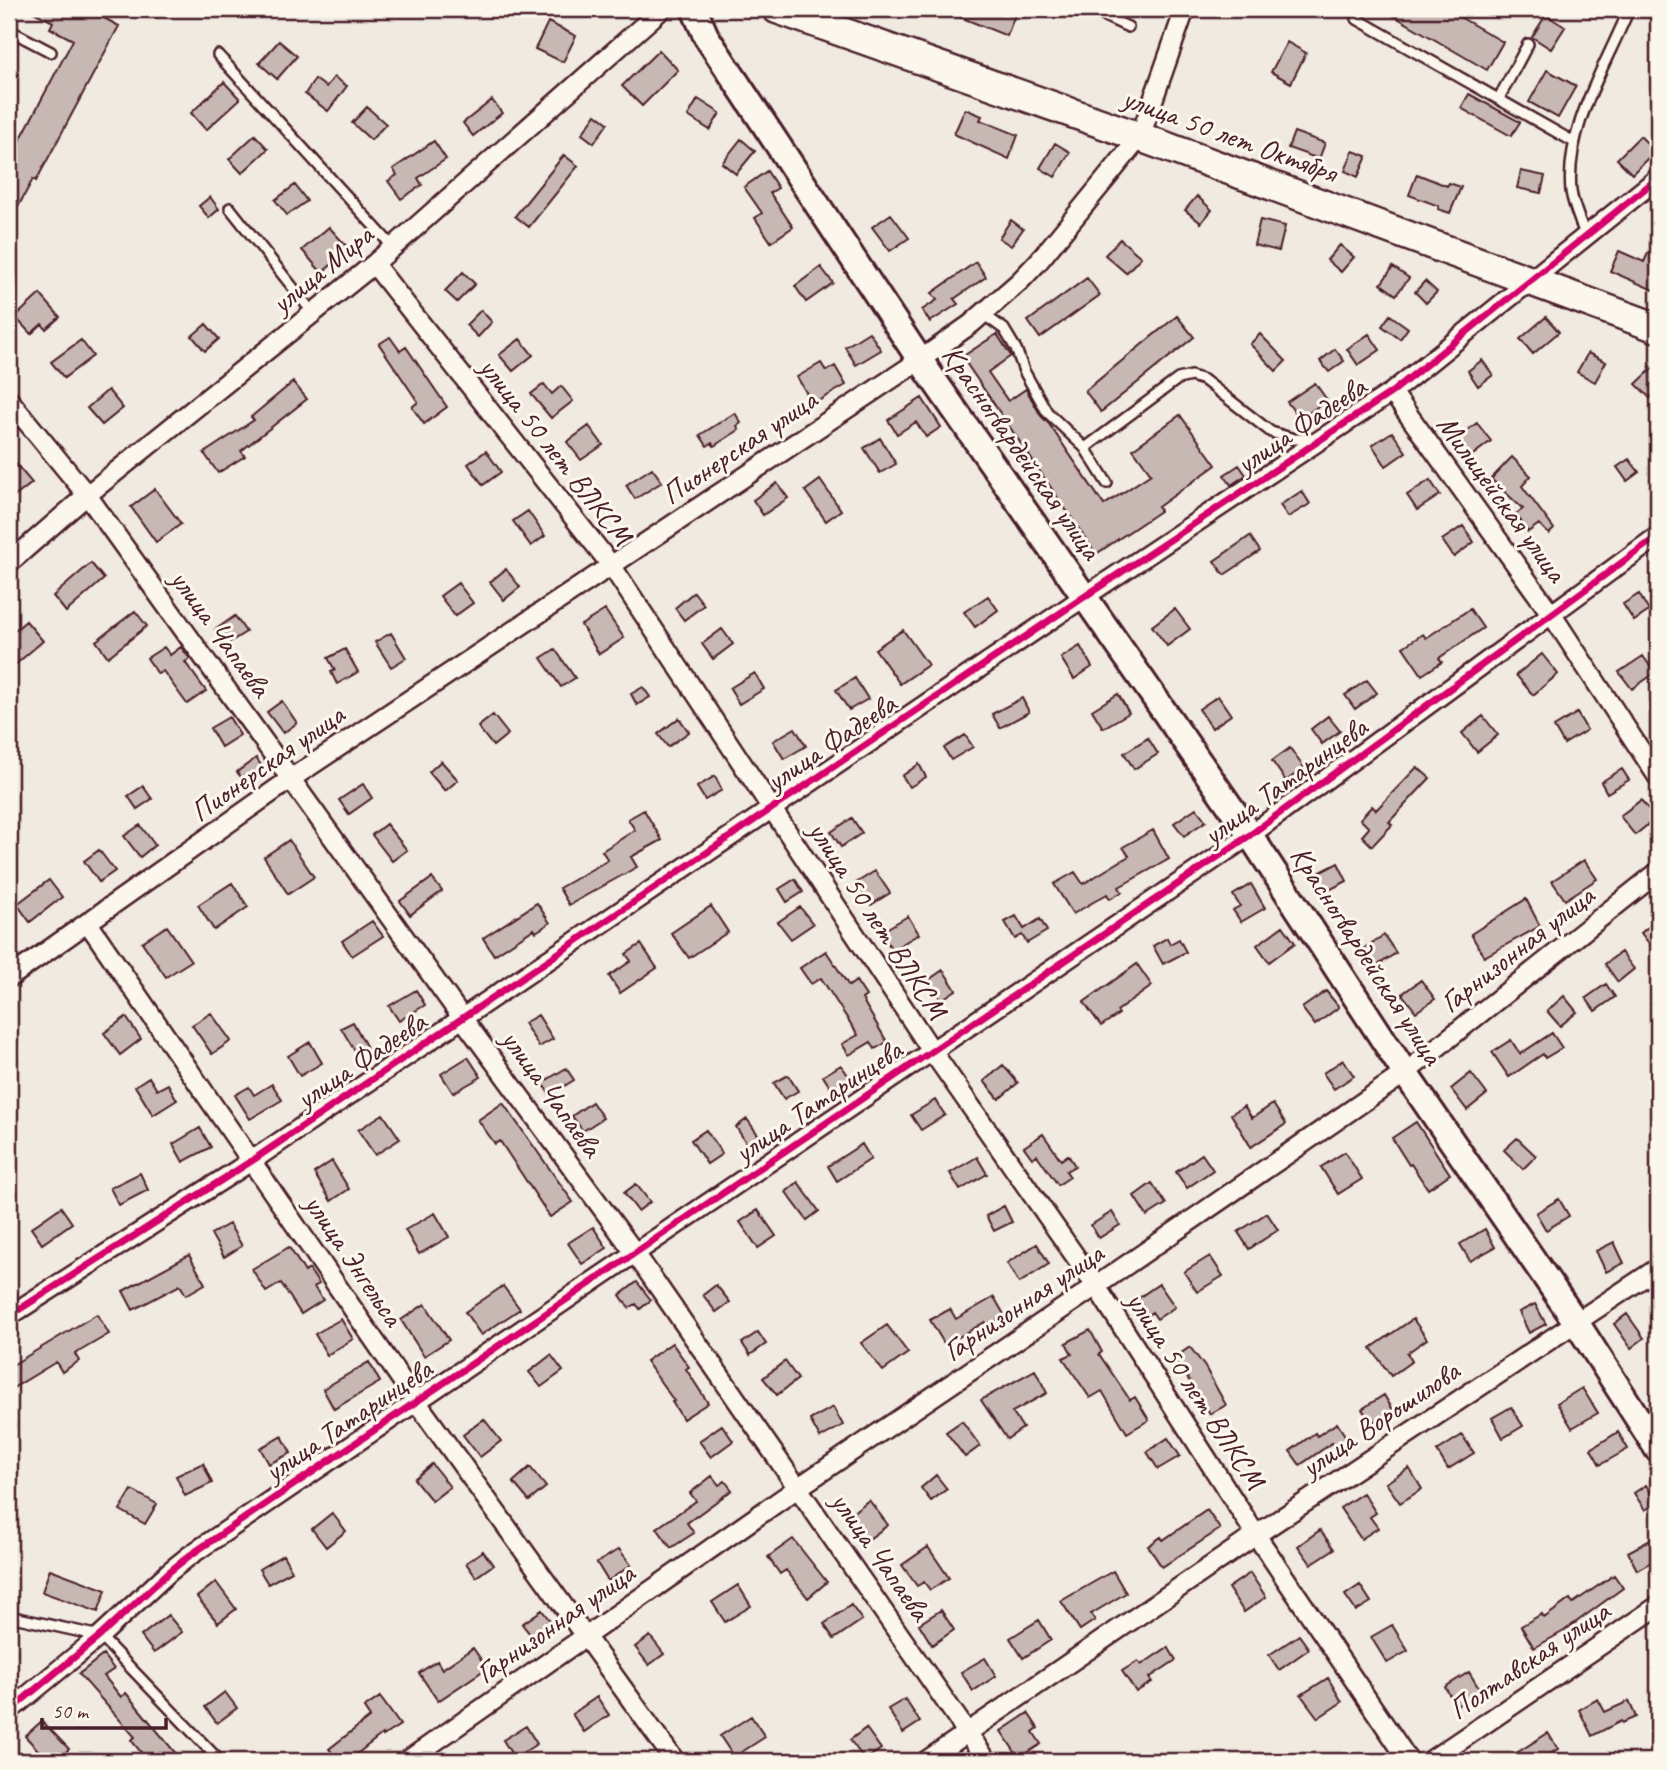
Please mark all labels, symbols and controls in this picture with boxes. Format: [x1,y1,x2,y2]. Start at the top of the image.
street label: улица 50 лет Октября [1116,78,1345,192]
street label: улица Мира [262,215,382,323]
street label: Красногвардейская улица [934,337,1111,568]
street label: улица 50 лет ВЛКСМ [470,348,643,554]
street label: улица Фадеева [1227,367,1375,484]
street label: Пионерская улица [654,380,826,513]
street label: Милицейская улица [1429,407,1577,591]
street label: улица Чапаева [161,560,281,706]
street label: улица Фадеева [757,684,905,801]
street label: Пионерская улица [183,695,353,830]
street label: улица Татаринцева [1194,707,1376,855]
street label: улица 50 лет ВЛКСМ [799,812,957,1028]
street label: Красногвардейская улица [1282,838,1453,1073]
street label: Гарнизонная улица [1432,876,1603,1021]
street label: улица Фадеева [287,1002,435,1119]
street label: улица Чапаева [492,1020,612,1166]
street label: улица Татаринцева [725,1030,911,1172]
street label: улица Энгельса [295,1185,413,1335]
street label: Гарнизонная улица [935,1233,1112,1370]
street label: улица 50 лет ВЛКСМ [1117,1282,1275,1498]
street label: улица Татаринцева [255,1349,441,1491]
street label: улица Ворошилова [1292,1351,1468,1487]
street label: улица Чапаева [822,1482,940,1629]
street label: Гарнизонная улица [468,1553,644,1692]
street label: Полтавская улица [1441,1591,1618,1728]
scale bar [42,1686,166,1730]
text: 50 m [52,1698,90,1724]

